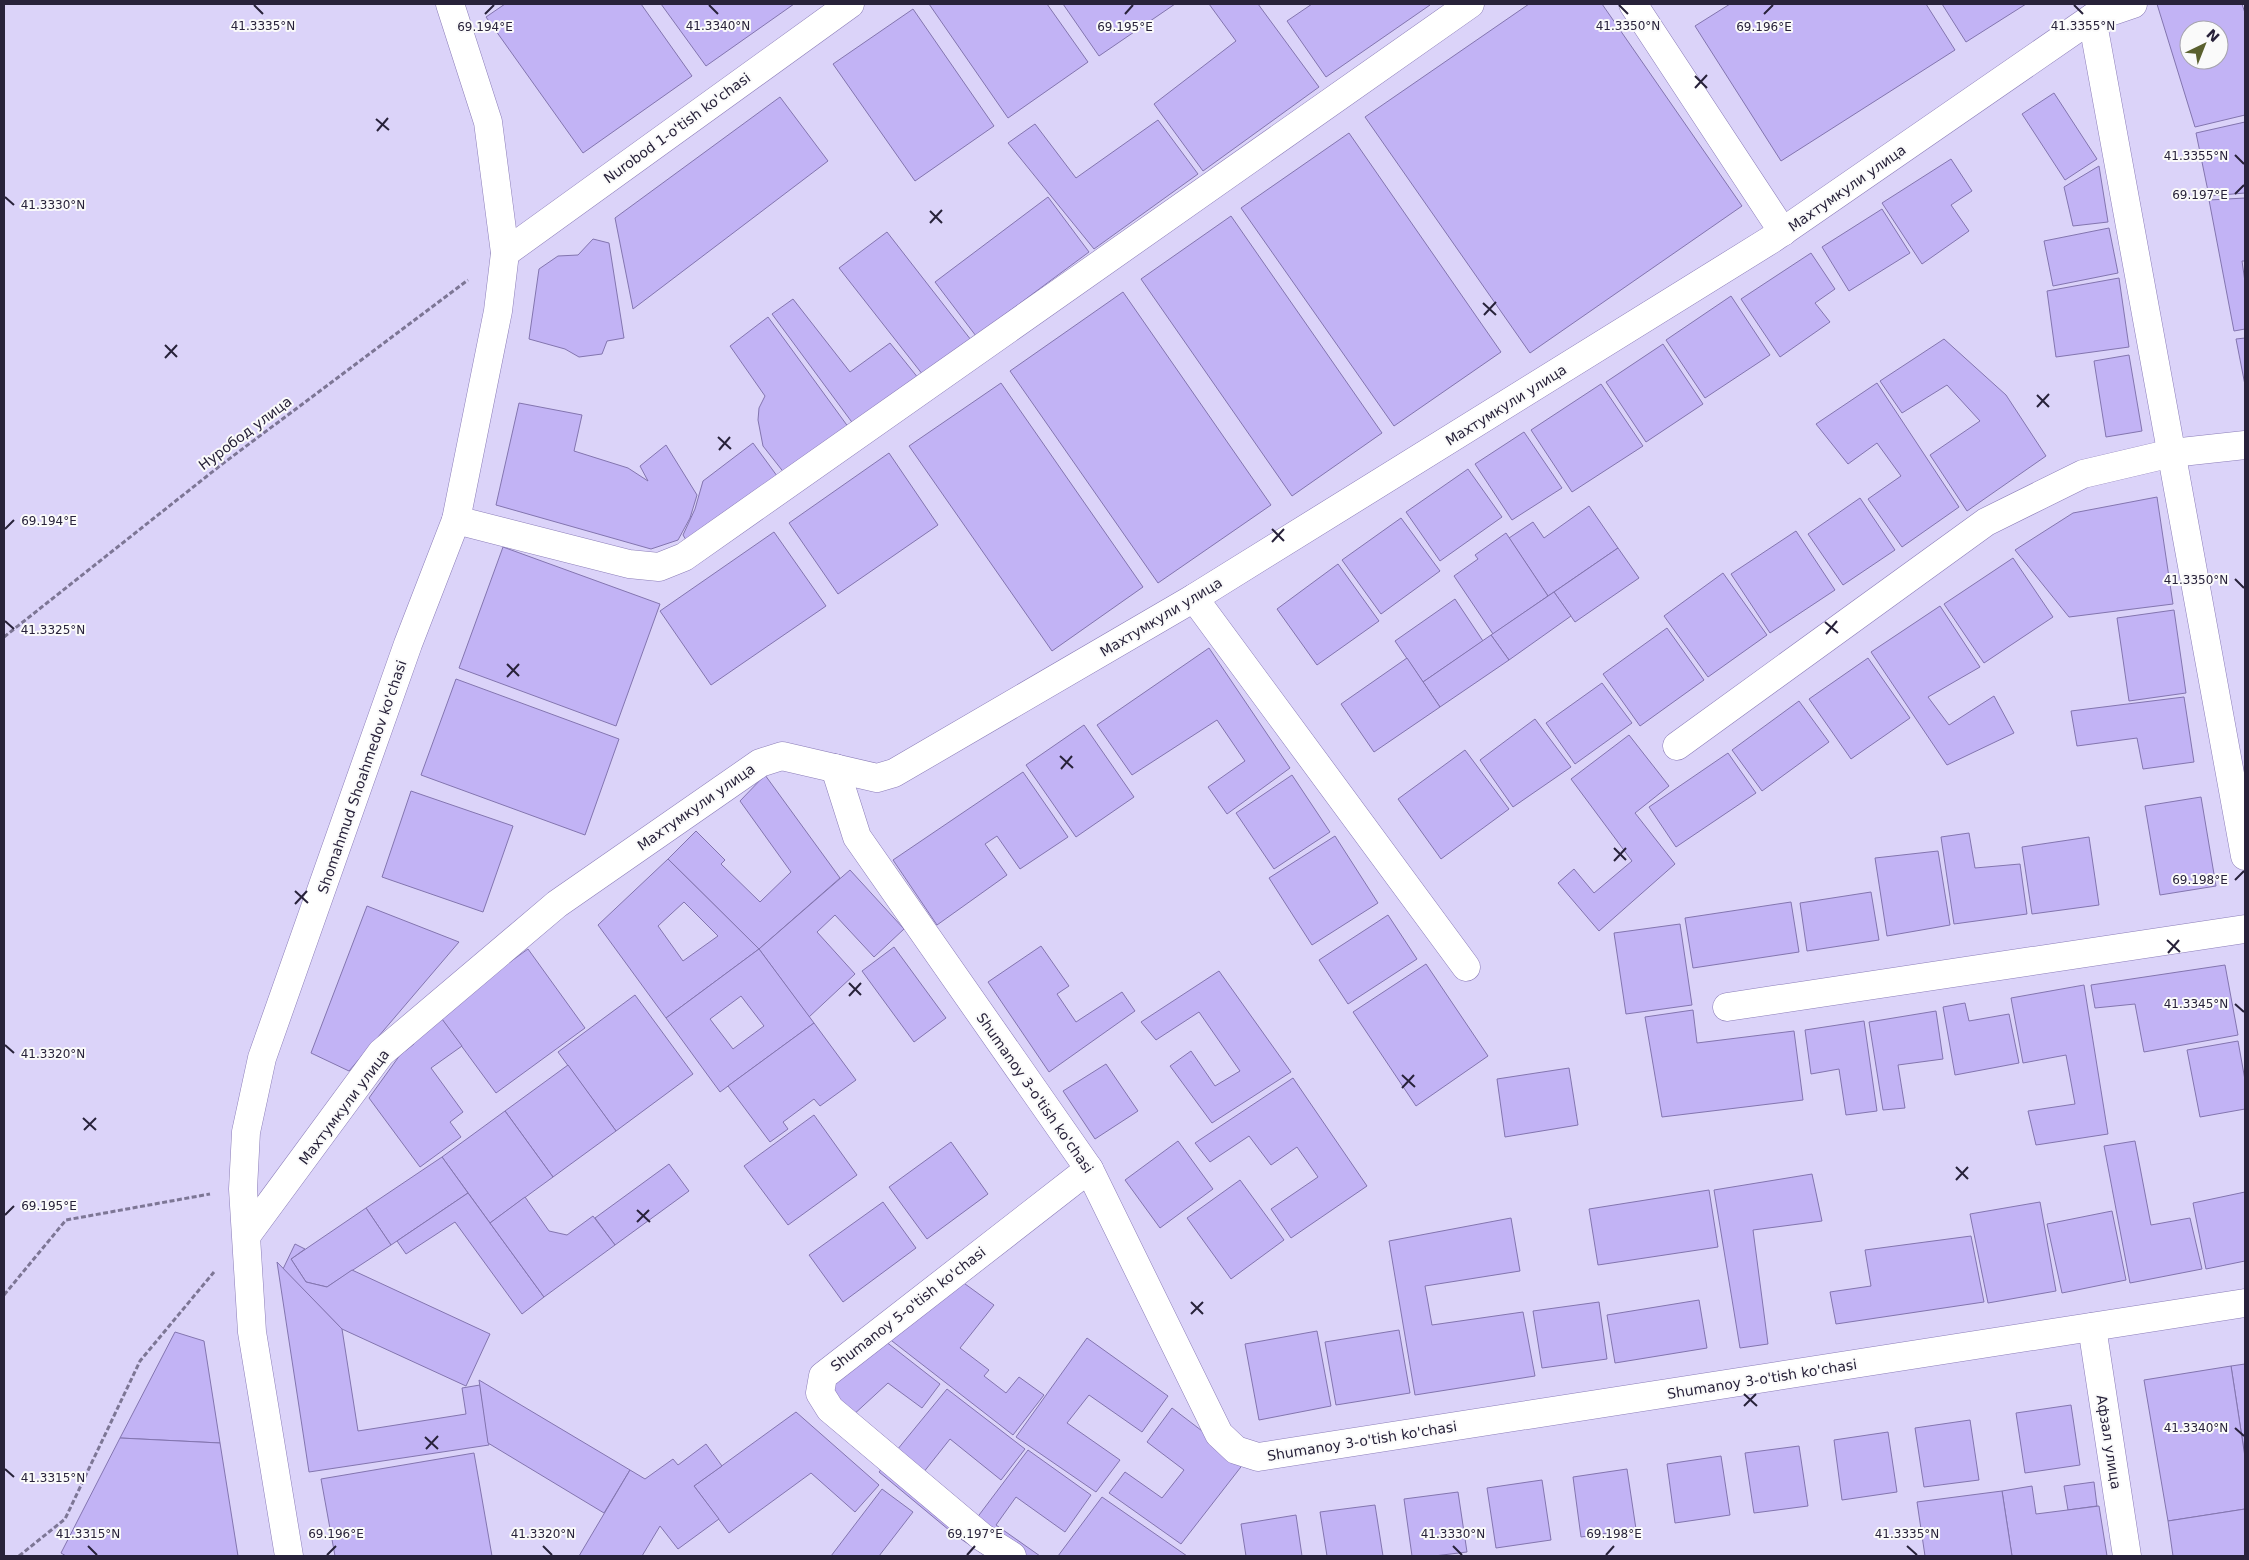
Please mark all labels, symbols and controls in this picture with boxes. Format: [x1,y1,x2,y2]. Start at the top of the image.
text: 41.3335°N [231,19,295,33]
text: 41.3340°N [686,19,750,33]
text: 41.3350°N [1596,19,1660,33]
text: 41.3355°N [2051,19,2115,33]
text: 69.194°E [457,20,513,34]
text: 69.195°E [1097,20,1153,34]
text: 69.196°E [1736,20,1792,34]
north arrow [2179,20,2229,70]
text: N [2203,26,2223,45]
street label: Nurobod 1-o'tish ko'chasi [601,69,753,187]
street label: Махтумкули улица [1785,141,1909,235]
text: 41.3355°N [2164,149,2228,163]
text: 69.197°E [2172,188,2228,202]
text: 41.3330°N [21,198,85,212]
street label: Махтумкули улица [1443,361,1569,449]
street label: Нуробод улица [195,393,295,473]
text: 69.194°E [21,514,77,528]
text: 41.3350°N [2164,573,2228,587]
street label: Махтумкули улица [1097,574,1225,660]
text: 41.3325°N [21,623,85,637]
street label: Shomahmud Shoahmedov ko'chasi [314,658,410,896]
street label: Махтумкули улица [634,760,758,854]
text: 69.198°E [2172,873,2228,887]
text: 41.3345°N [2164,997,2228,1011]
street label: Shumanoy 3-o'tish ko'chasi [973,1010,1097,1176]
street label: Махтумкули улица [296,1046,392,1168]
text: 41.3320°N [21,1047,85,1061]
text: 69.195°E [21,1199,77,1213]
street label: Shumanoy 5-o'tish ko'chasi [827,1244,989,1374]
street label: Shumanoy 3-o'tish ko'chasi [1666,1356,1858,1402]
street label: Афзал улица [2094,1394,2124,1490]
street label: Shumanoy 3-o'tish ko'chasi [1266,1418,1458,1464]
text: 41.3340°N [2164,1421,2228,1435]
text: 41.3315°N [21,1471,85,1485]
text: 41.3315°N [56,1527,120,1541]
text: 69.196°E [308,1527,364,1541]
text: 41.3320°N [511,1527,575,1541]
text: 69.197°E [947,1527,1003,1541]
text: 41.3330°N [1421,1527,1485,1541]
text: 69.198°E [1586,1527,1642,1541]
text: 41.3335°N [1875,1527,1939,1541]

